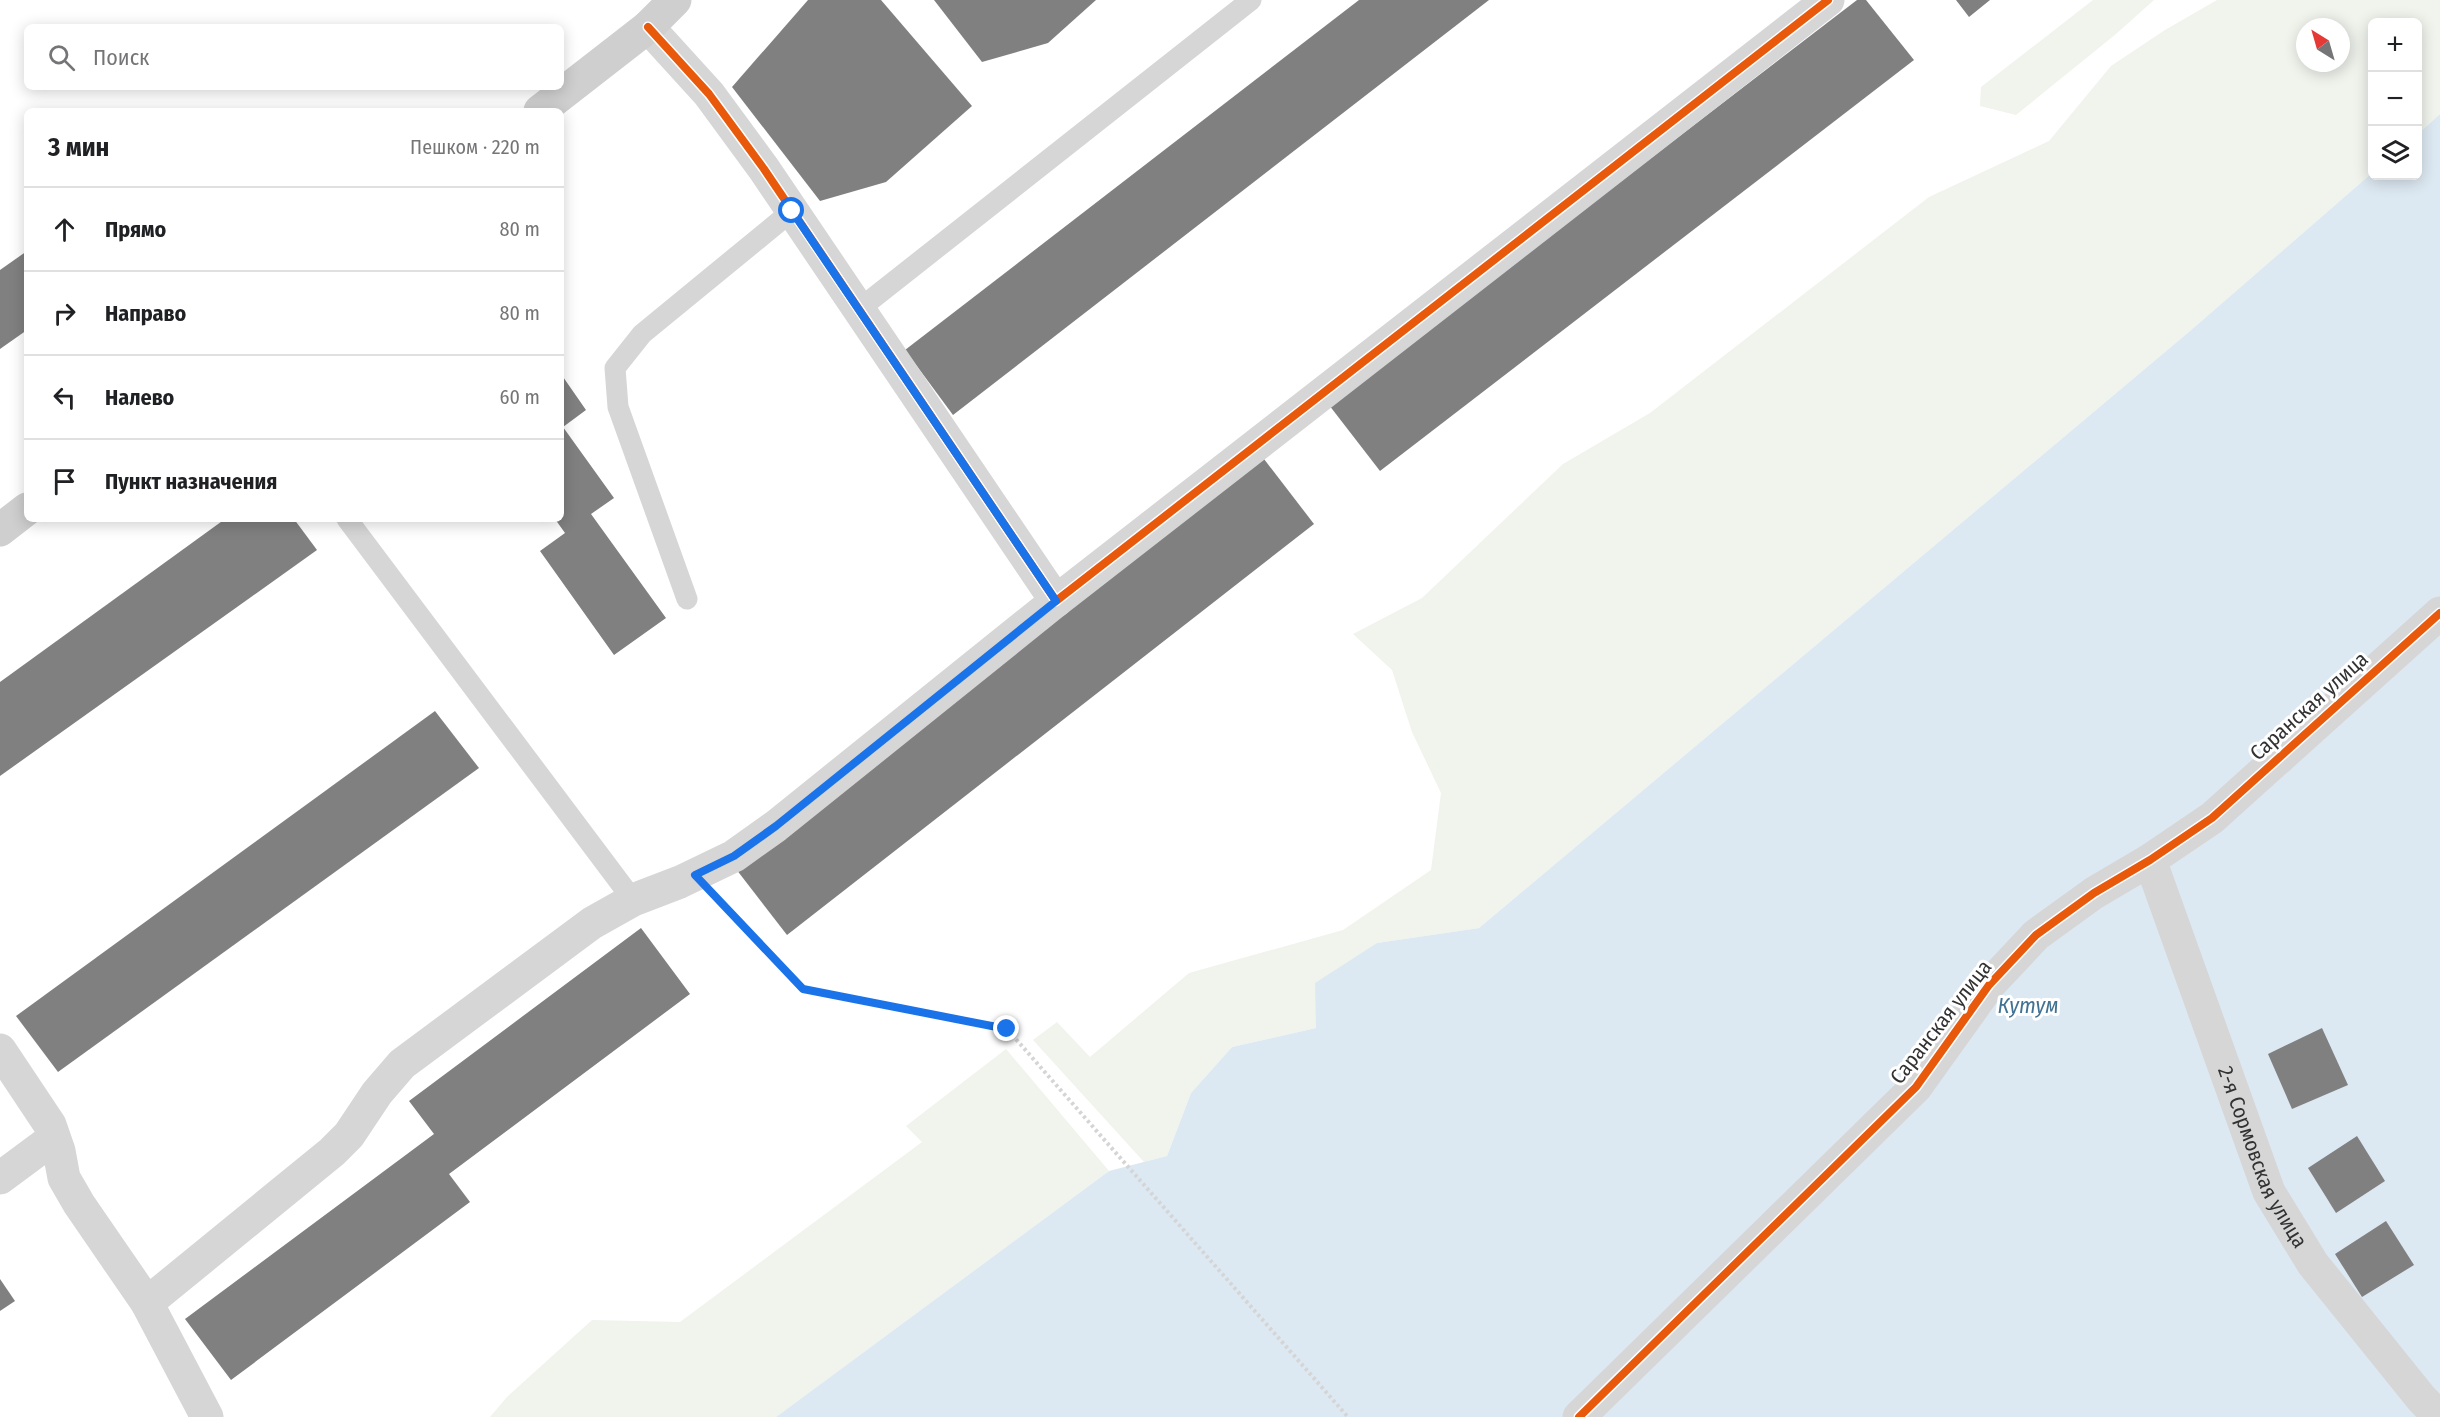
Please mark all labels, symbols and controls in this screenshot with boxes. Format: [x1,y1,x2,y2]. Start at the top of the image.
north arrow [2296,18,2350,72]
map controls [2368,18,2422,180]
button: + [2368,18,2422,72]
search box [24,24,564,90]
icon: search [45,41,78,74]
text: Поиск [93,44,149,71]
button: − [2368,72,2422,126]
button: layers [2368,126,2422,180]
text: 3 мин [48,132,109,163]
text: Пешком · 220 m [410,135,540,159]
route start [778,197,804,223]
icon: ahead [48,213,81,246]
text: Прямо [105,216,166,243]
text: 80 m [500,217,540,241]
icon: right [48,297,81,330]
text: Направо [105,300,186,327]
text: 80 m [500,301,540,325]
icon: left [48,381,81,414]
text: Налево [105,384,174,411]
text: 60 m [500,385,540,409]
icon: arrive [48,465,81,498]
text: Пункт назначения [105,468,277,495]
street label: Саранская улица [2245,646,2373,766]
street label: Саранская улица [1885,955,1997,1089]
water label: Кутум [1997,992,2059,1019]
route end [993,1015,1019,1041]
street label: 2-я Сормовская улица [2212,1063,2313,1253]

